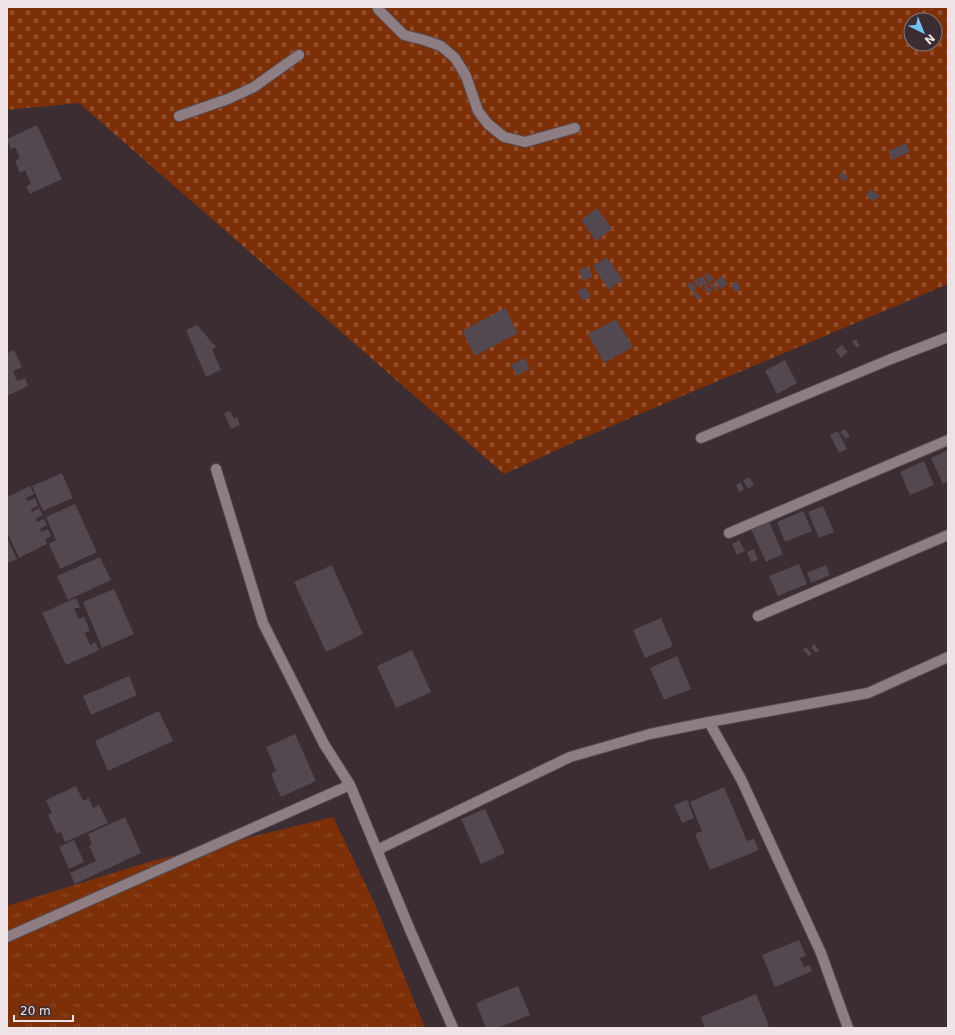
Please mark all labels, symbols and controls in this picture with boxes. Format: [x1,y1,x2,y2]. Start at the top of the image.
north arrow [903,12,943,52]
text: N [922,31,937,47]
scale bar [14,997,73,1023]
text: 20 m [20,1004,51,1018]

